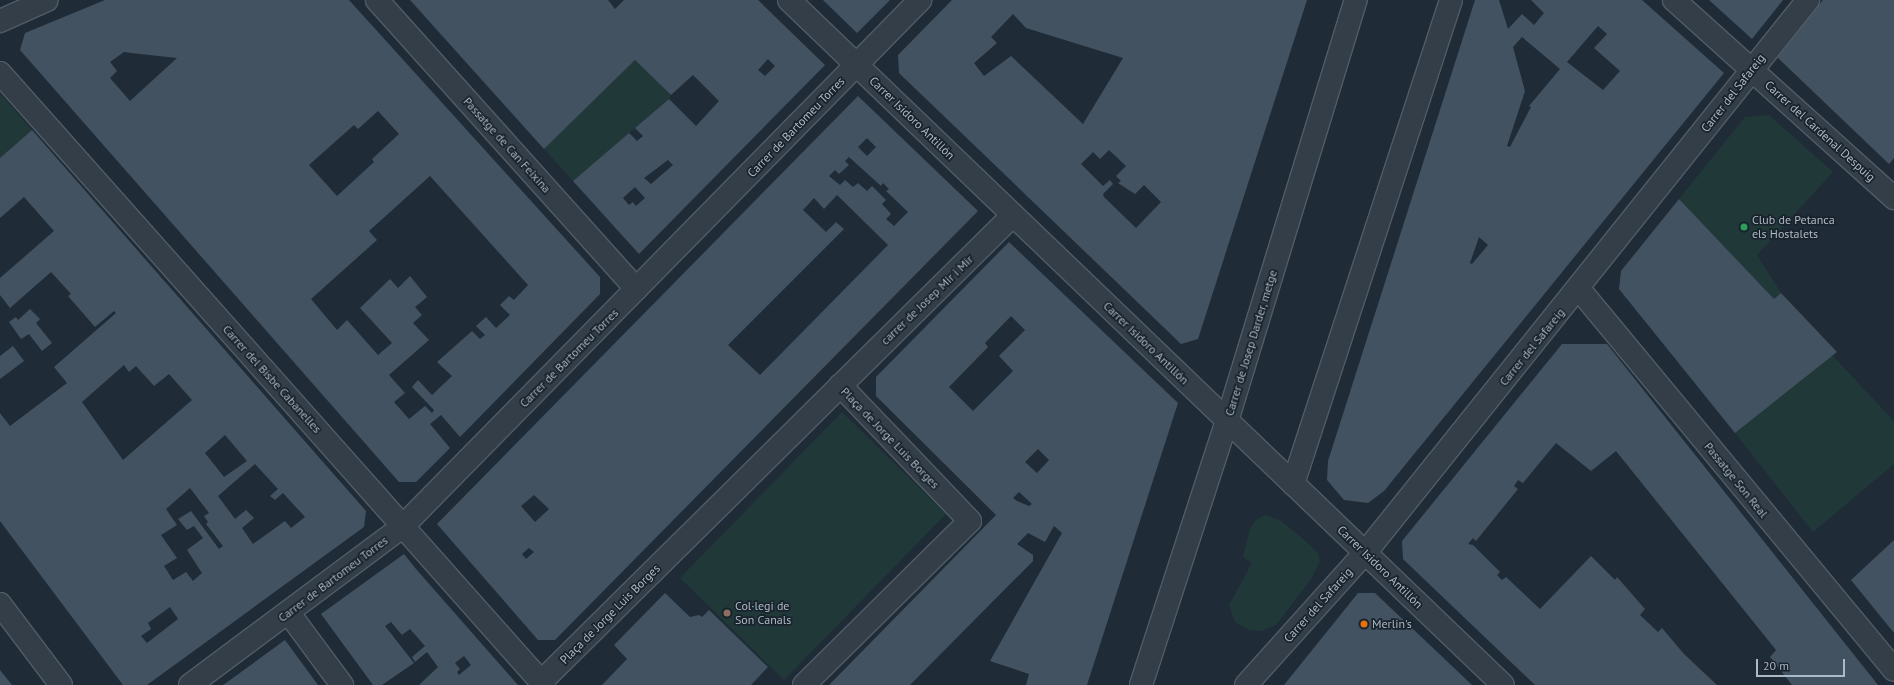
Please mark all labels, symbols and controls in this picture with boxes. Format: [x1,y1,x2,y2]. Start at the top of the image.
street label: Carrer del Safareig [1698,51,1768,135]
street label: Carrer Isidoro Antillón [866,73,958,163]
street label: Carrer de Bartomeu Torres [744,74,848,180]
street label: Carrer del Cardenal Despuig [1762,78,1878,184]
street label: Passatge de Can Feixina [460,94,554,196]
place label: Club de Petanca els Hostalets [1752,213,1835,241]
marker: Club de Petanca els Hostalets [1739,222,1749,232]
street label: carrer de Josep Mir i Mir [878,252,976,348]
street label: Carrer de Josep Darder, metge [1222,268,1280,418]
street label: Carrer Isidoro Antillón [1100,298,1192,388]
street label: Carrer del Safareig [1496,305,1568,389]
street label: Carrer de Bartomeu Torres [517,306,621,410]
street label: Carrer del Bisbe Cabanelles [220,322,324,436]
street label: Plaça de Jorge Luis Borges [838,384,942,492]
street label: Passatge Son Real [1701,439,1771,521]
street label: Carrer Isidoro Antillón [1334,522,1426,612]
street label: Carrer de Bartomeu Torres [275,533,391,625]
street label: Plaça de Jorge Luis Borges [557,561,663,667]
street label: Carrer del Safareig [1281,565,1355,645]
place label: Col·legi de Son Canals [735,599,791,627]
marker: Col·legi de Son Canals [722,608,732,618]
place label: Merlin's [1372,617,1412,631]
marker: Merlin's [1359,619,1369,629]
scale bar [1758,651,1847,677]
text: 20 m [1763,658,1789,673]

